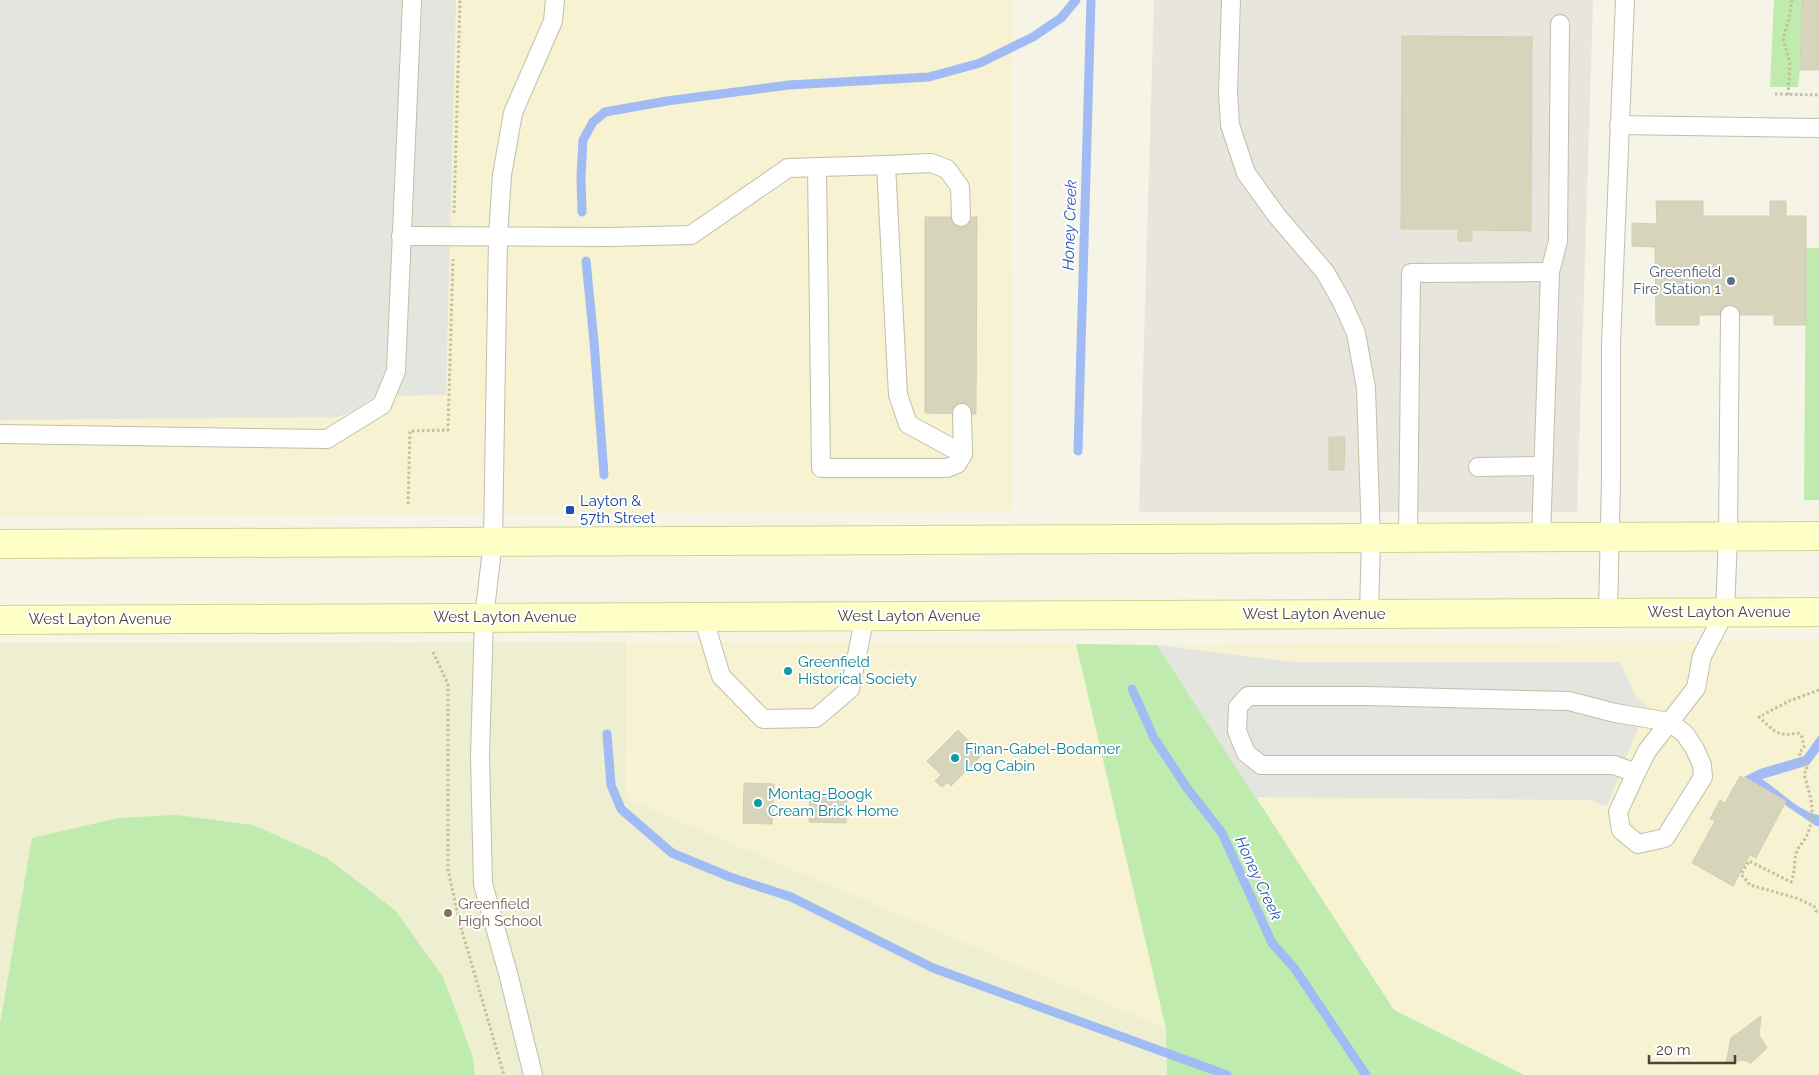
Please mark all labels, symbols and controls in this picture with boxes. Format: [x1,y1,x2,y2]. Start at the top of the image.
water label: Honey Creek [1058,179,1081,271]
place label: Greenfield Fire Station 1 [1633,263,1722,298]
marker: Greenfield Fire Station 1 [1725,275,1737,287]
place label: Layton & 57th Street [580,492,655,527]
marker: Layton & 57th Street [564,504,576,516]
street label: West Layton Avenue [1648,603,1791,621]
street label: West Layton Avenue [1243,605,1386,623]
street label: West Layton Avenue [838,607,981,625]
street label: West Layton Avenue [434,608,577,626]
street label: West Layton Avenue [29,610,172,628]
place label: Greenfield Historical Society [798,653,917,688]
marker: Greenfield Historical Society [782,665,794,677]
place label: Finan-Gabel-Bodamer Log Cabin [965,740,1121,775]
marker: Finan-Gabel-Bodamer Log Cabin [949,752,961,764]
place label: Montag-Boogk Cream Brick Home [768,785,899,820]
marker: Montag-Boogk Cream Brick Home [752,797,764,809]
water label: Honey Creek [1231,833,1286,924]
place label: Greenfield High School [458,895,543,930]
marker: Greenfield High School [442,907,454,919]
scale bar [1649,1032,1735,1064]
text: 20 m [1656,1041,1691,1059]

